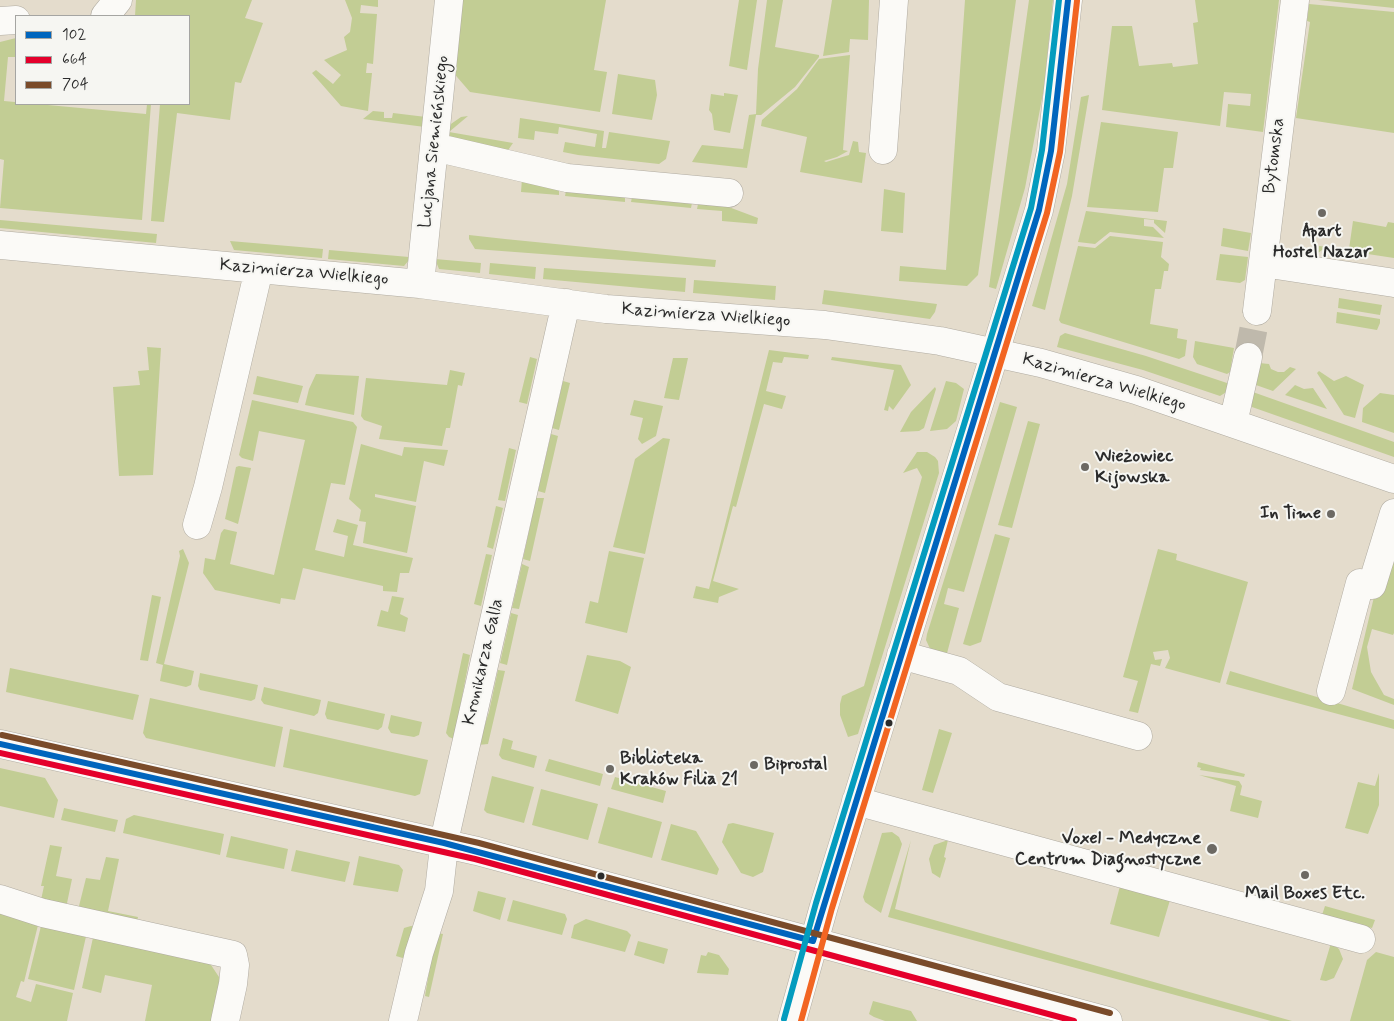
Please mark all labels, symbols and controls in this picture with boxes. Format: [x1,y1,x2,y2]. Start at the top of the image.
legend [15,15,190,105]
text: 102 [62,25,86,45]
text: 664 [62,50,87,70]
street label: Lucjana Siemieńskiego [415,55,455,229]
text: 704 [62,75,89,95]
street label: Bytomska [1260,117,1290,195]
marker: Apart Hostel Nazar [1316,207,1328,219]
place label: Apart Hostel Nazar [1273,221,1371,264]
street label: Kazimierza Wielkiego [219,255,389,291]
street label: Kazimierza Wielkiego [621,299,791,333]
street label: Kazimierza Wielkiego [1020,349,1188,417]
place label: Wieżowiec Kijowska [1095,446,1173,488]
marker: Wieżowiec Kijowska [1079,461,1091,473]
place label: In Time [1260,503,1321,525]
marker: In Time [1325,508,1337,520]
street label: Kronikarza Galla [459,597,509,727]
unlabelled marker [884,718,894,728]
place label: Biblioteka Kraków Filia 21 [620,748,738,791]
place label: Biprostal [764,754,828,776]
marker: Biprostal [748,759,760,771]
marker: Biblioteka Kraków Filia 21 [604,763,616,775]
place label: Voxel - Medyczne Centrum Diagnostyczne [1015,828,1201,871]
marker: Voxel - Medyczne Centrum Diagnostyczne [1205,842,1219,856]
marker: Mail Boxes Etc. [1299,869,1311,881]
unlabelled marker [596,871,606,881]
place label: Mail Boxes Etc. [1245,883,1365,905]

